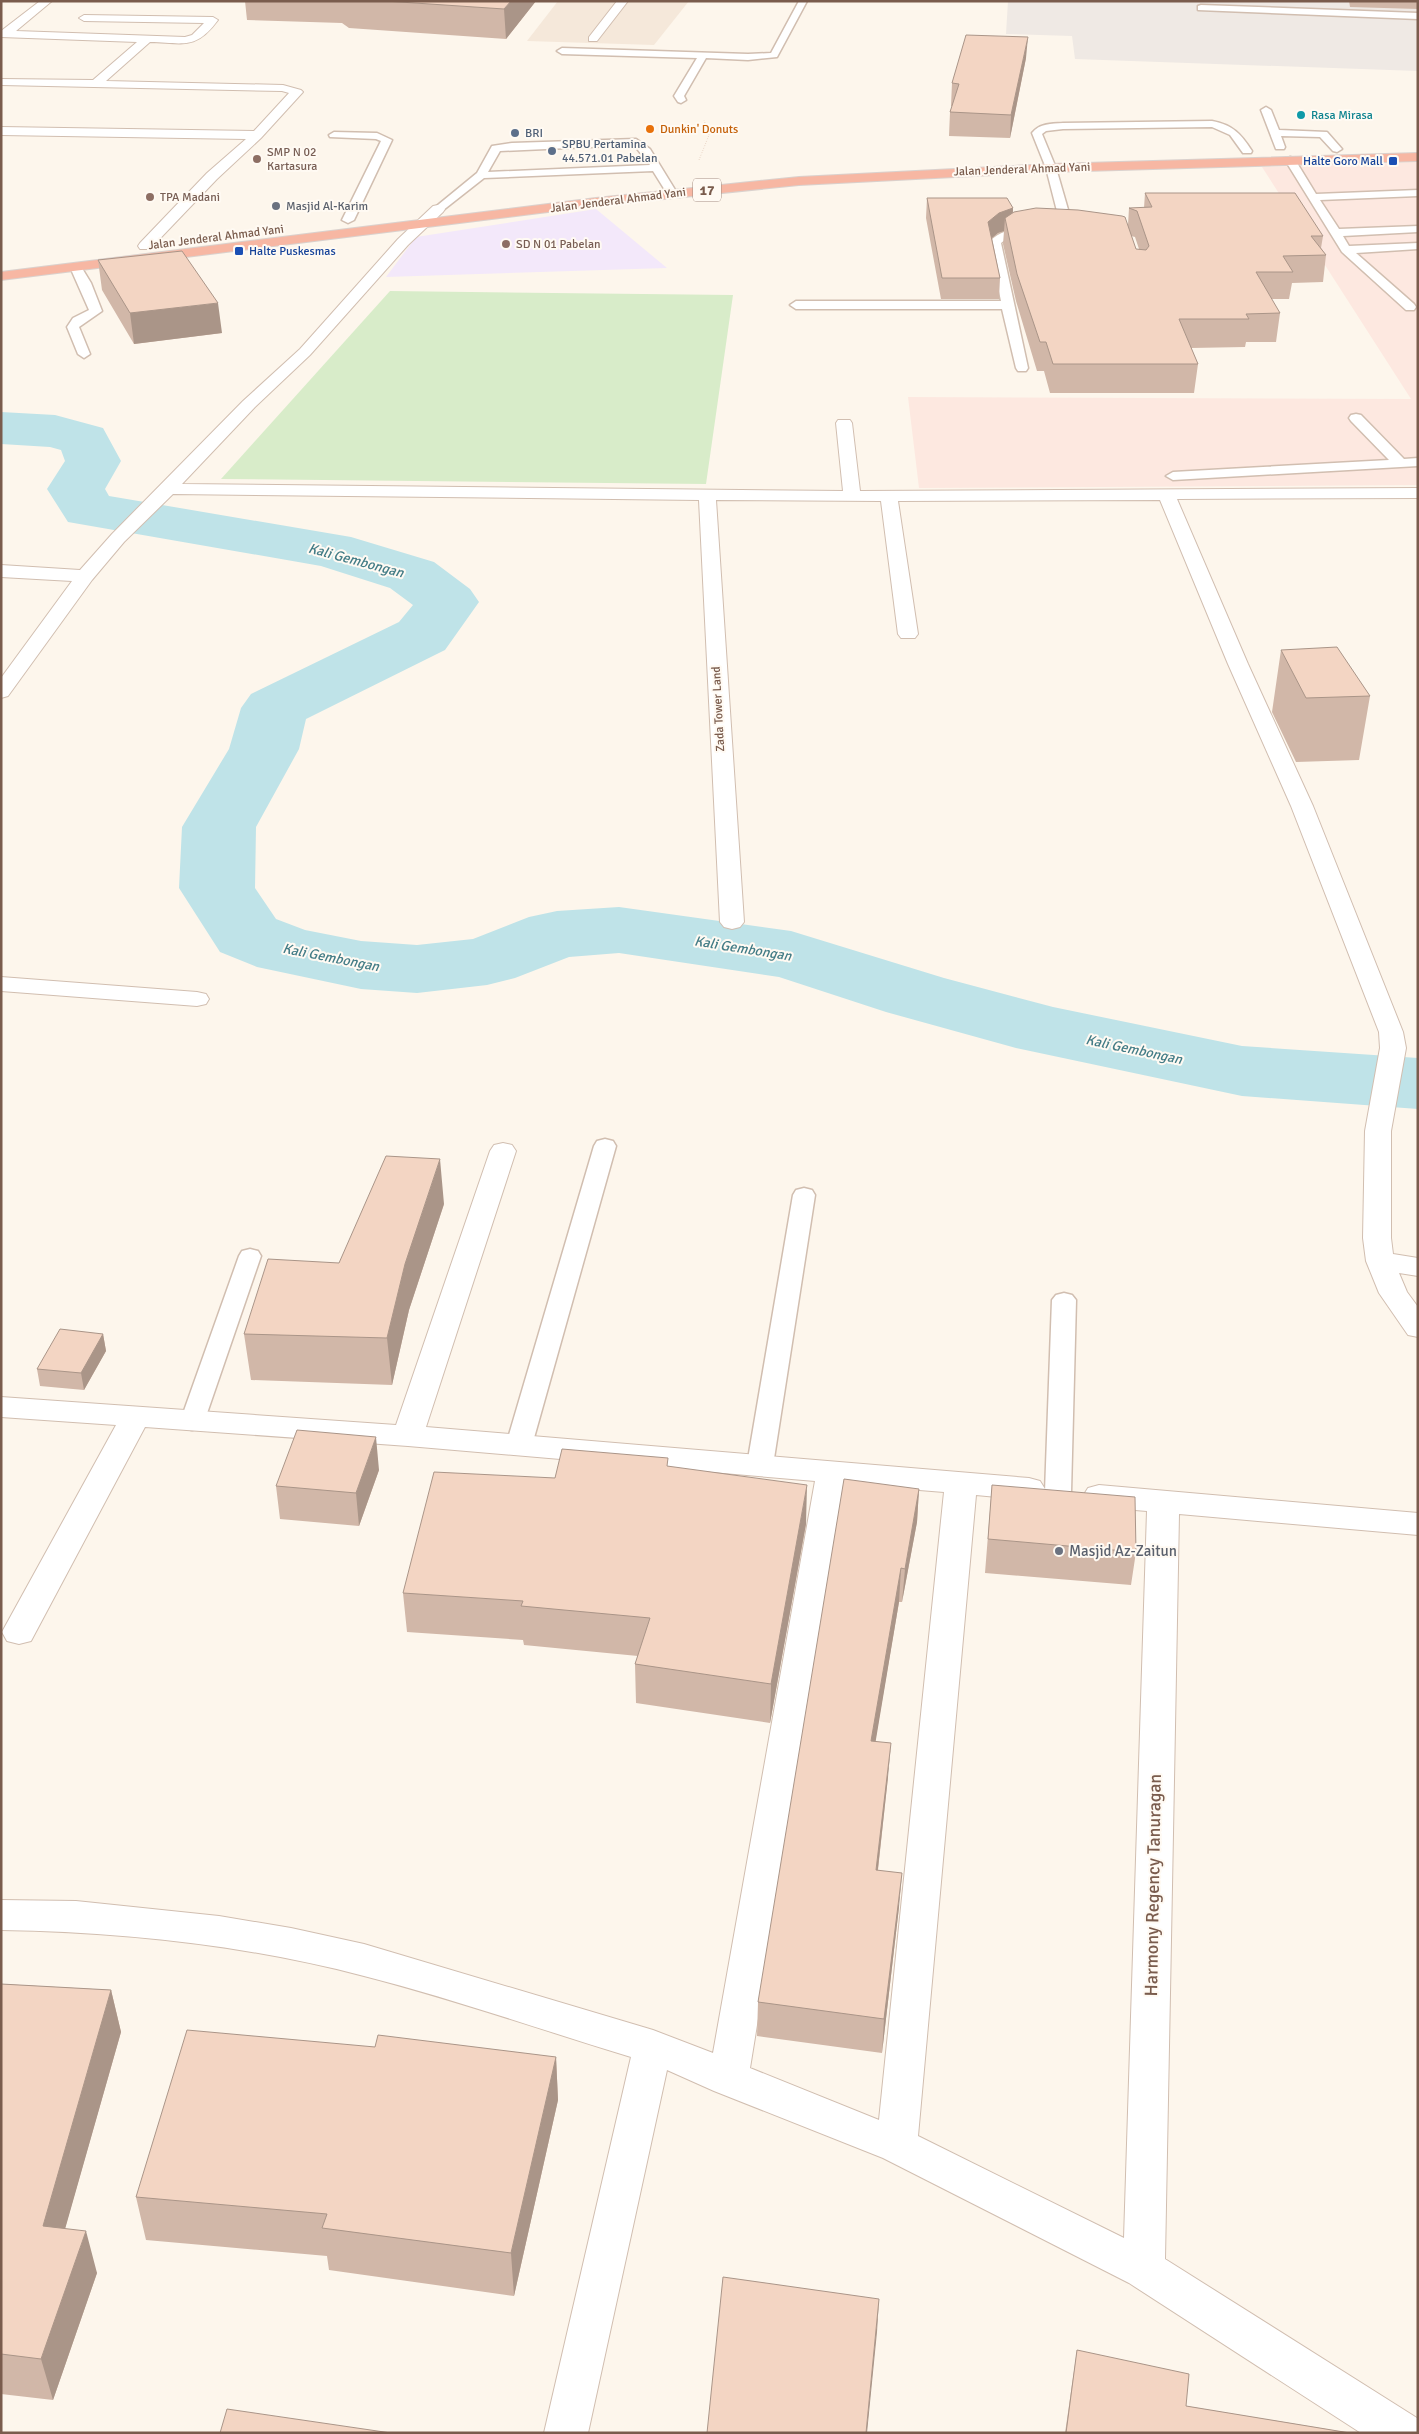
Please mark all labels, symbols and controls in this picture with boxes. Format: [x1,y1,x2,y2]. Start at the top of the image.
place label: Rasa Mirasa [1311,108,1373,123]
marker: Rasa Mirasa [1295,109,1307,121]
place label: Dunkin' Donuts [660,122,738,137]
marker: Dunkin' Donuts [644,123,656,135]
place label: BRI [525,126,543,141]
marker: BRI [509,127,521,139]
place label: SPBU Pertamina 44.571.01 Pabelan [562,137,657,166]
place label: SMP N 02 Kartasura [267,145,317,174]
marker: SPBU Pertamina 44.571.01 Pabelan [546,145,558,157]
marker: SMP N 02 Kartasura [251,153,263,165]
place label: Halte Goro Mall [1303,154,1383,169]
marker: Halte Goro Mall [1387,155,1399,167]
street label: Jalan Jenderal Ahmad Yani [953,160,1091,179]
road number: 17 [693,178,721,202]
street label: Jalan Jenderal Ahmad Yani [549,185,687,216]
place label: TPA Madani [160,190,220,205]
marker: TPA Madani [144,191,156,203]
place label: Masjid Al-Karim [286,199,368,214]
marker: Masjid Al-Karim [270,200,282,212]
street label: Jalan Jenderal Ahmad Yani [147,222,285,253]
place label: SD N 01 Pabelan [516,237,601,252]
marker: SD N 01 Pabelan [500,238,512,250]
place label: Halte Puskesmas [249,244,336,259]
marker: Halte Puskesmas [233,245,245,257]
water label: Kali Gembongan [306,540,406,581]
street label: Zada Tower Land [709,666,728,752]
water label: Kali Gembongan [693,932,793,965]
water label: Kali Gembongan [281,940,381,975]
water label: Kali Gembongan [1084,1031,1184,1068]
place label: Masjid Az-Zaitun [1069,1542,1177,1560]
marker: Masjid Az-Zaitun [1053,1545,1065,1557]
street label: Harmony Regency Tanuragan [1140,1774,1166,1996]

